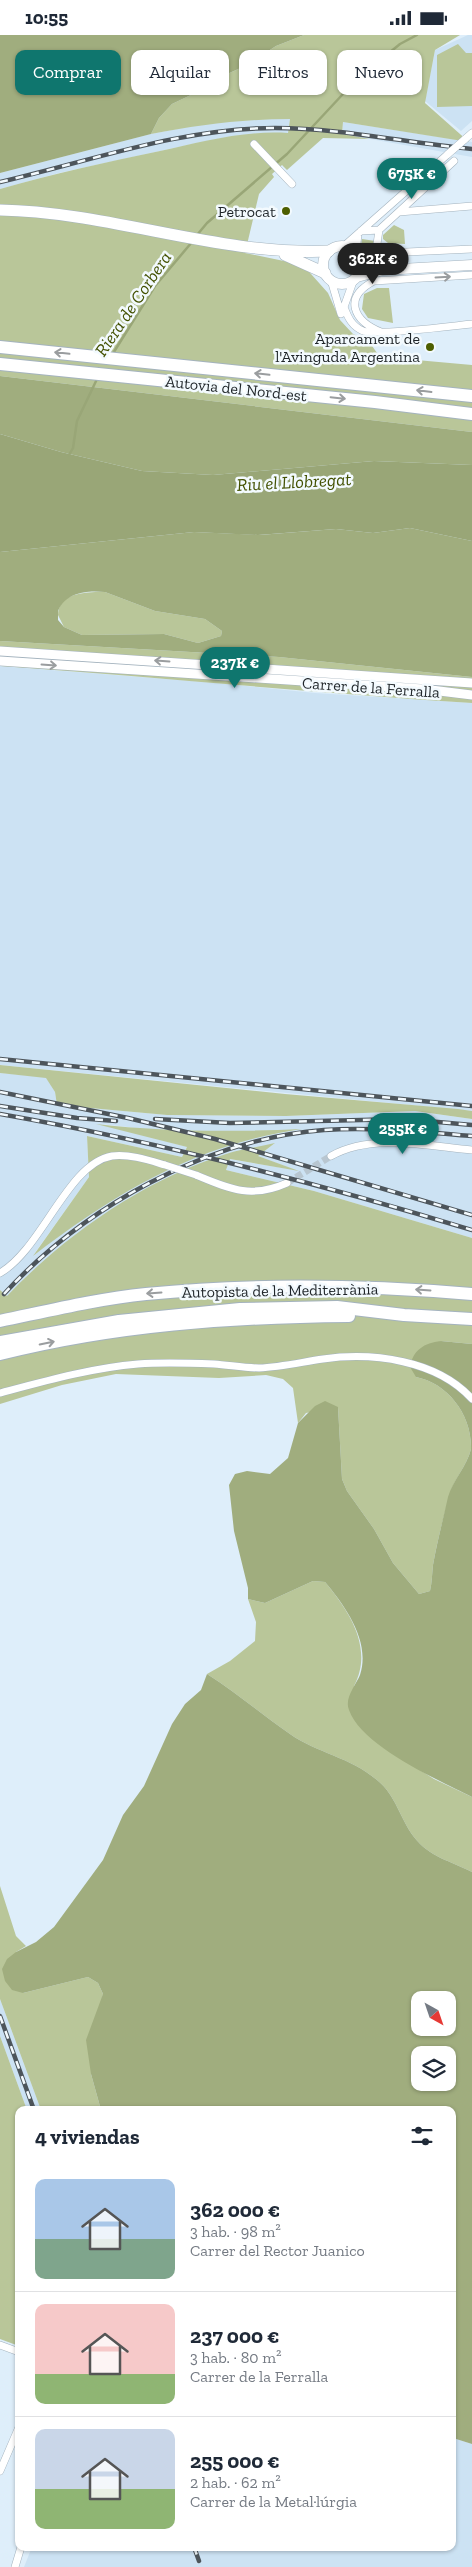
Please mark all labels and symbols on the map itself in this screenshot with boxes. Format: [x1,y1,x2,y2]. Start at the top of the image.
pin: 675K € [371,157,453,200]
place label: Petrocat [218,202,276,221]
marker: Petrocat [280,205,292,217]
pin: 362K € [332,243,414,285]
water label: Riera de Corbera [90,247,176,361]
one-way arrow [435,273,451,282]
place label: Aparcament de l'Avinguda Argentina [275,329,420,366]
marker: Aparcament de l'Avinguda Argentina [424,341,436,353]
one-way arrow [55,349,71,358]
one-way arrow [254,369,270,379]
street label: Autovia del Nord-est [164,372,308,405]
one-way arrow [416,386,432,396]
one-way arrow [329,393,345,403]
water label: Riu el Llobregat [236,468,352,496]
pin: 237K € [194,647,276,689]
one-way arrow [154,657,170,666]
one-way arrow [40,660,56,669]
street label: Carrer de la Ferralla [301,673,441,702]
pin: 255K € [362,1113,444,1155]
street label: Autopista de la Mediterrània [181,1279,379,1302]
one-way arrow [416,1285,432,1295]
one-way arrow [146,1289,162,1298]
one-way arrow [39,1338,55,1347]
north arrow [411,1991,456,2036]

